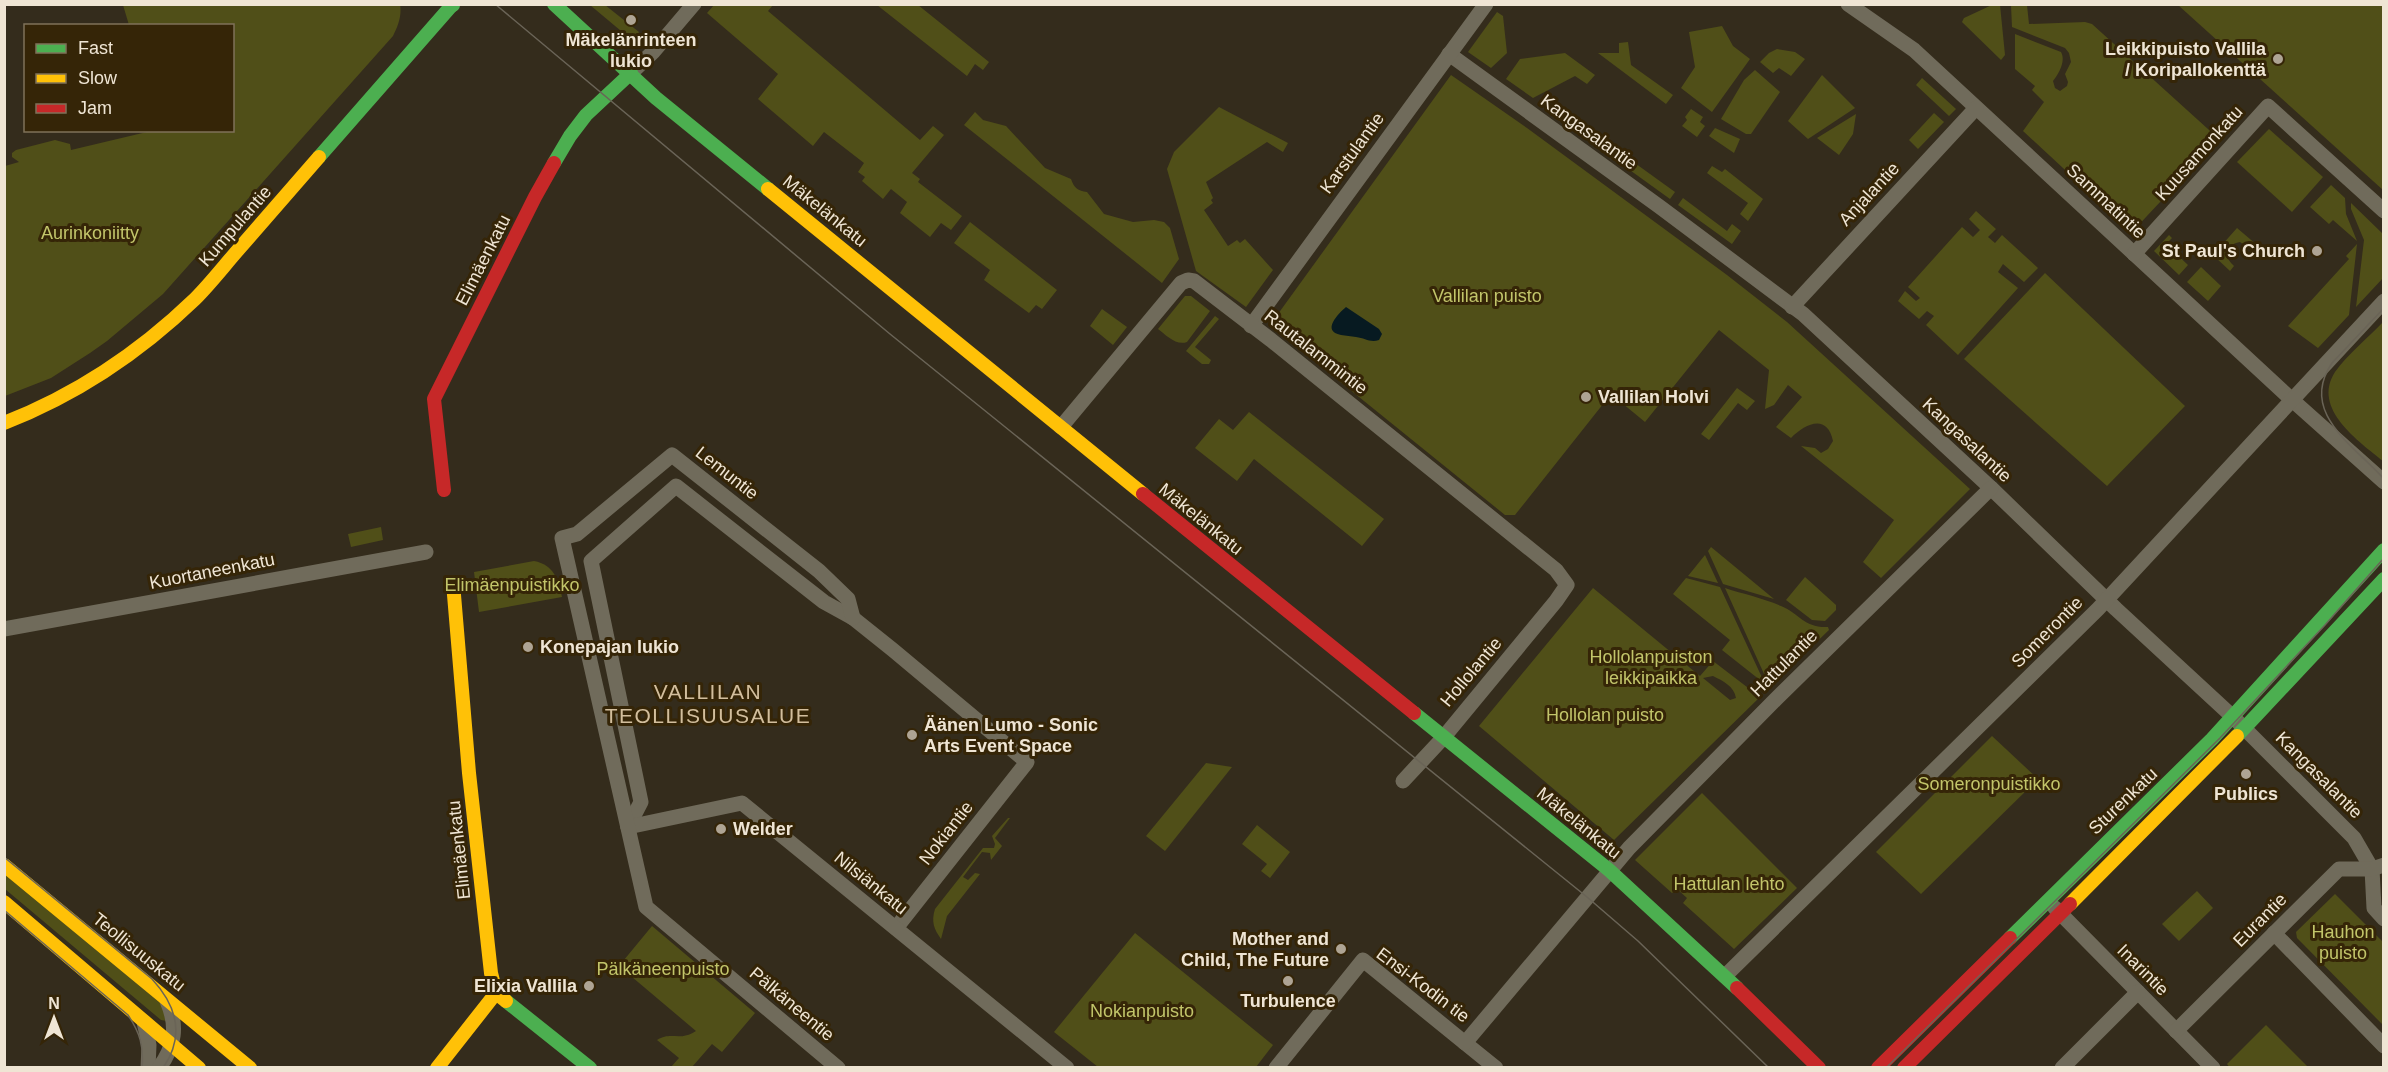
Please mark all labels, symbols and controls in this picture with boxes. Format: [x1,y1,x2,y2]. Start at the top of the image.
marker: Mäkelänrinteen lukio [624,13,638,27]
legend [24,24,234,132]
place label: Mäkelänrinteen lukio [565,30,697,71]
text: Fast [78,38,113,58]
place label: Leikkipuisto Vallila / Koripallokenttä [2105,39,2267,80]
marker: Leikkipuisto Vallila / Koripallokenttä [2271,52,2285,66]
text: Slow [78,68,118,88]
street label: Kangasalantie [1537,90,1641,174]
text: Jam [78,98,112,118]
street label: Kuusamonkatu [2151,102,2247,204]
street label: Karstulantie [1316,109,1388,197]
street label: Anjalantie [1835,158,1903,230]
street label: Sammatintie [2063,160,2149,242]
street label: Mäkelänkatu [779,171,871,251]
street label: Kumpulantie [195,182,275,270]
street label: Elimäenkatu [452,211,514,309]
park label: Aurinkoniitty [41,223,139,243]
place label: St Paul's Church [2162,241,2305,261]
marker: St Paul's Church [2310,244,2324,258]
park label: Vallilan puisto [1432,286,1542,306]
street label: Rautalammintie [1261,306,1371,398]
place label: Vallilan Holvi [1598,387,1709,407]
marker: Vallilan Holvi [1579,390,1593,404]
street label: Kangasalantie [1918,394,2016,486]
street label: Lemuntie [692,442,762,504]
street label: Mäkelänkatu [1155,479,1247,559]
street label: Kuortaneenkatu [148,549,276,593]
park label: Elimäenpuistikko [444,575,580,595]
street label: Somerontie [2007,592,2087,672]
street label: Hattulantie [1747,626,1821,700]
street label: Hollolantie [1436,633,1506,711]
place label: Konepajan lukio [540,637,679,657]
marker: Konepajan lukio [521,640,535,654]
park label: Hollolanpuiston leikkipaikka [1589,647,1713,688]
district label: VALLILAN TEOLLISUUSALUE [605,680,811,727]
park label: Hollolan puisto [1546,705,1664,725]
place label: Äänen Lumo - Sonic Arts Event Space [924,715,1098,756]
marker: Äänen Lumo - Sonic Arts Event Space [905,728,919,742]
street label: Kangasalantie [2272,728,2366,822]
street label: Sturenkatu [2085,764,2161,838]
marker: Publics [2239,767,2253,781]
park label: Someronpuistikko [1917,774,2061,794]
street label: Mäkelänkatu [1533,783,1625,863]
place label: Publics [2214,784,2278,804]
street label: Nokiantie [915,797,977,869]
street label: Elimäenkatu [444,800,474,900]
place label: Welder [733,819,793,839]
marker: Welder [714,822,728,836]
street label: Nilsiänkatu [830,848,912,918]
park label: Hattulan lehto [1673,874,1785,894]
street label: Eurantie [2229,889,2291,951]
street label: Teollisuuskatu [89,909,189,995]
park label: Hauhon puisto [2311,922,2375,963]
place label: Mother and Child, The Future [1181,929,1329,970]
street label: Inarintie [2113,940,2173,1000]
marker: Mother and Child, The Future [1334,942,1348,956]
street label: Ensi-Kodin tie [1373,944,1473,1026]
park label: Pälkäneenpuisto [596,959,730,979]
street label: Pälkäneentie [746,963,838,1045]
marker: Turbulence [1281,974,1295,988]
place label: Elixia Vallila [474,976,578,996]
marker: Elixia Vallila [582,979,596,993]
north arrow [24,988,84,1048]
place label: Turbulence [1240,991,1336,1011]
text: N [48,995,60,1012]
park label: Nokianpuisto [1090,1001,1194,1021]

